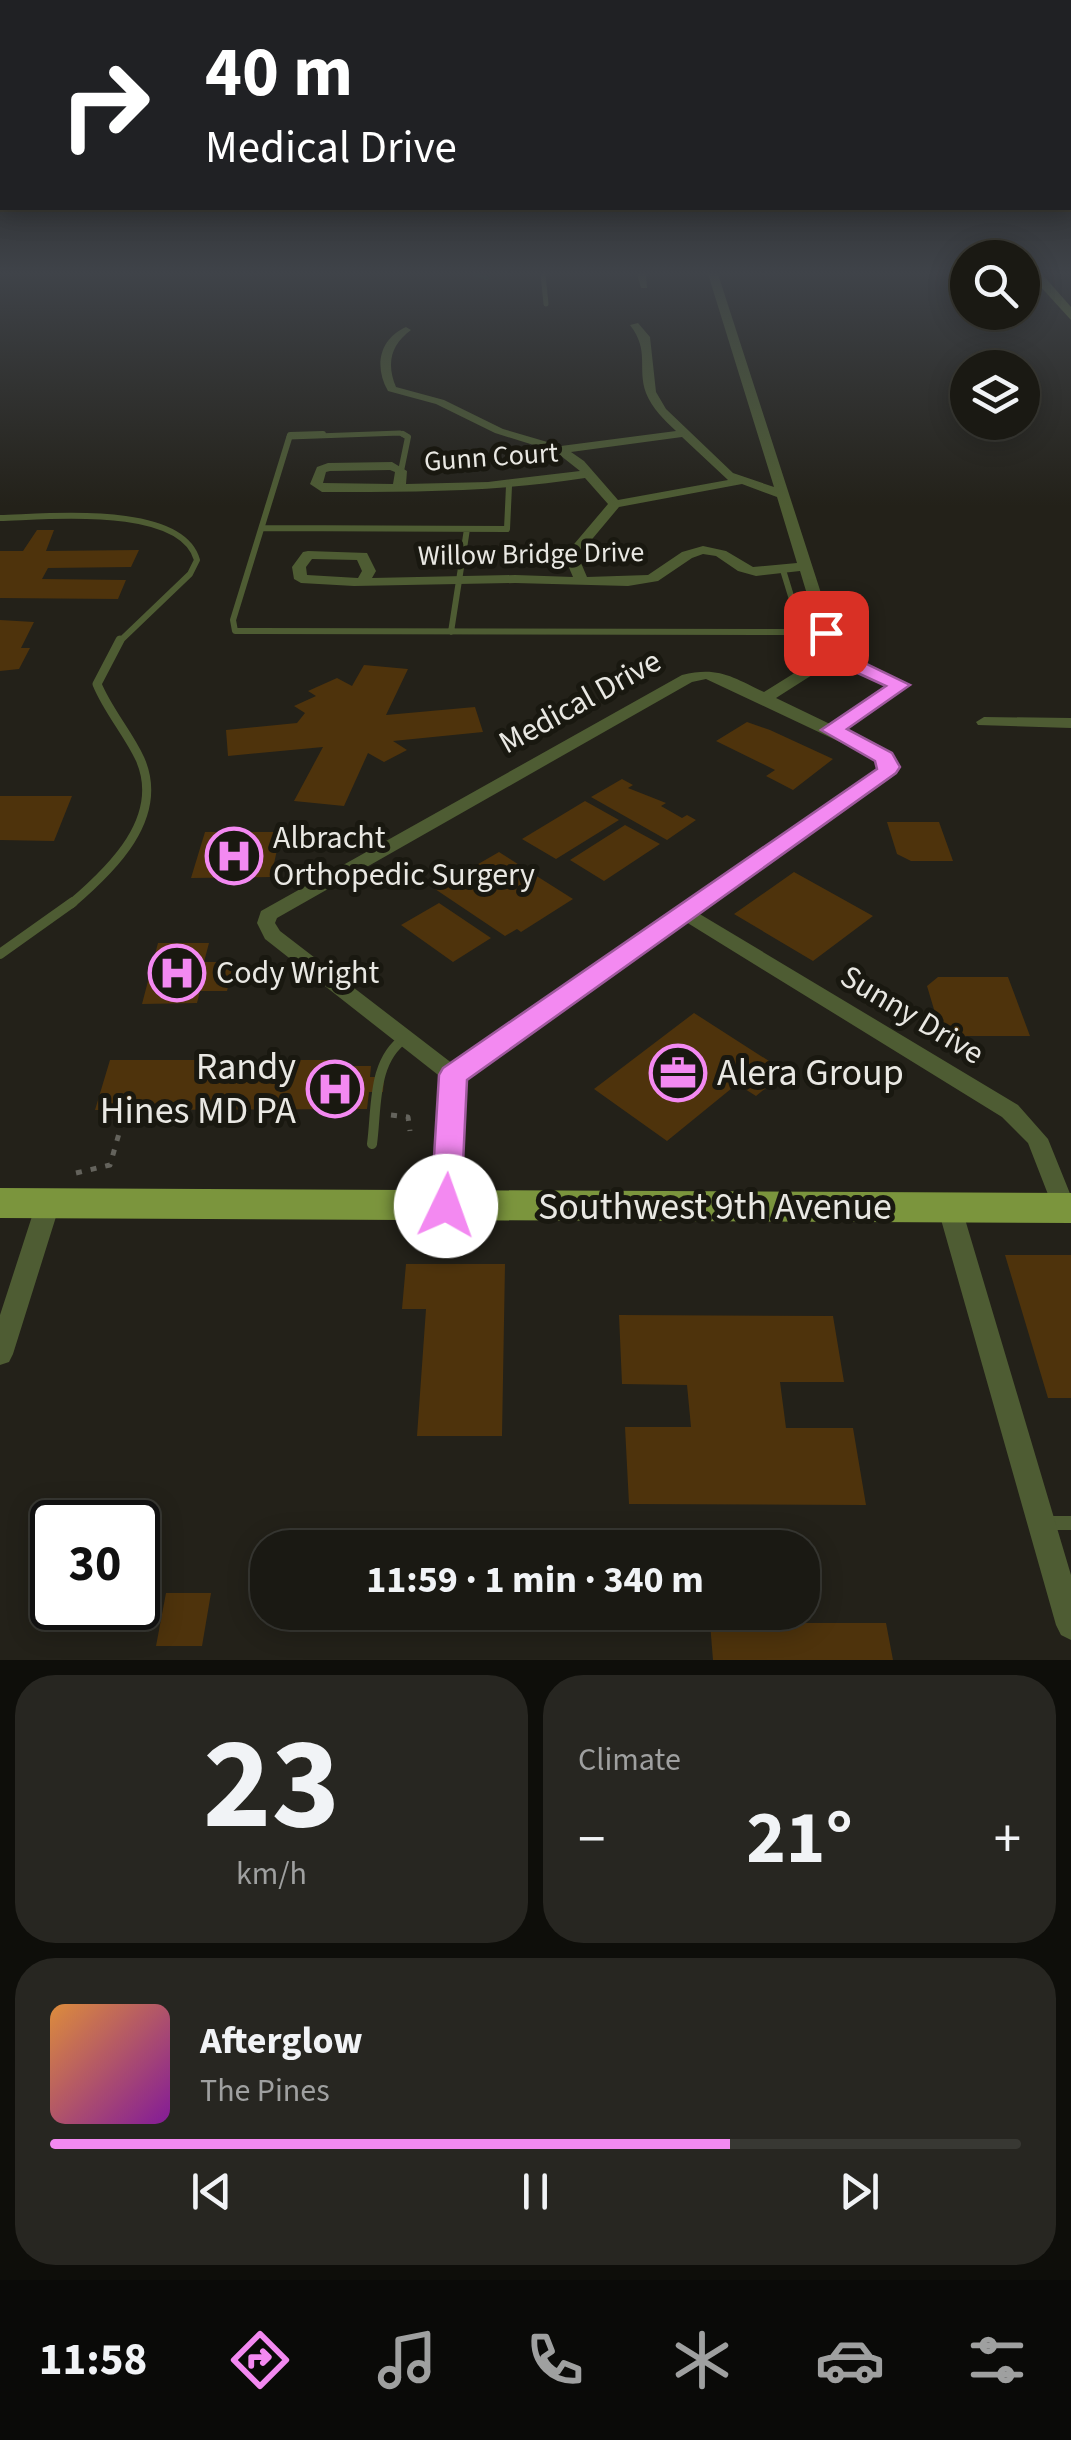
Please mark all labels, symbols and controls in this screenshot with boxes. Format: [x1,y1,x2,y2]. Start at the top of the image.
text: 40 m [205,23,353,123]
icon: right [40,40,170,170]
text: Medical Drive [205,116,457,180]
map controls [950,240,1040,440]
button: search [950,240,1040,330]
button: layers [950,350,1040,440]
street label: Gunn Court [423,432,560,482]
street label: Willow Bridge Drive [417,532,645,576]
pin [784,591,869,676]
icon: arrive [799,606,854,661]
street label: Medical Drive [491,638,669,766]
place label: Albracht Orthopedic Surgery [273,815,535,898]
hospital icon: Albracht Orthopedic Surgery [204,826,264,886]
hospital icon: Cody Wright [147,943,207,1003]
place label: Cody Wright [216,950,379,996]
street label: Sunny Drive [831,954,993,1076]
place label: Randy Hines MD PA [100,1040,296,1138]
office icon: Alera Group [648,1043,708,1103]
place label: Alera Group [717,1046,904,1100]
hospital icon: Randy Hines MD PA [305,1059,365,1119]
position arrow [394,1154,498,1258]
street label: Southwest 9th Avenue [538,1180,892,1234]
speed limit sign: 30 [30,1500,160,1630]
text: 11:59 · 1 min · 340 m [366,1553,704,1607]
text: 23 [203,1693,340,1878]
text: Climate [578,1737,681,1783]
text: 21° [746,1785,853,1892]
text: − [578,1801,605,1879]
text: + [994,1801,1021,1879]
text: km/h [236,1851,307,1897]
text: Afterglow [200,2014,363,2068]
text: The Pines [200,2068,330,2114]
icon: previous [184,2164,239,2219]
icon: pause [508,2164,563,2219]
icon: next [832,2164,887,2219]
icon: directions [225,2325,295,2395]
icon: music [372,2325,442,2395]
icon: phone [520,2325,590,2395]
icon: climate [667,2325,737,2395]
icon: car [815,2325,885,2395]
icon: filters [962,2325,1032,2395]
text: 11:58 [39,2328,147,2392]

